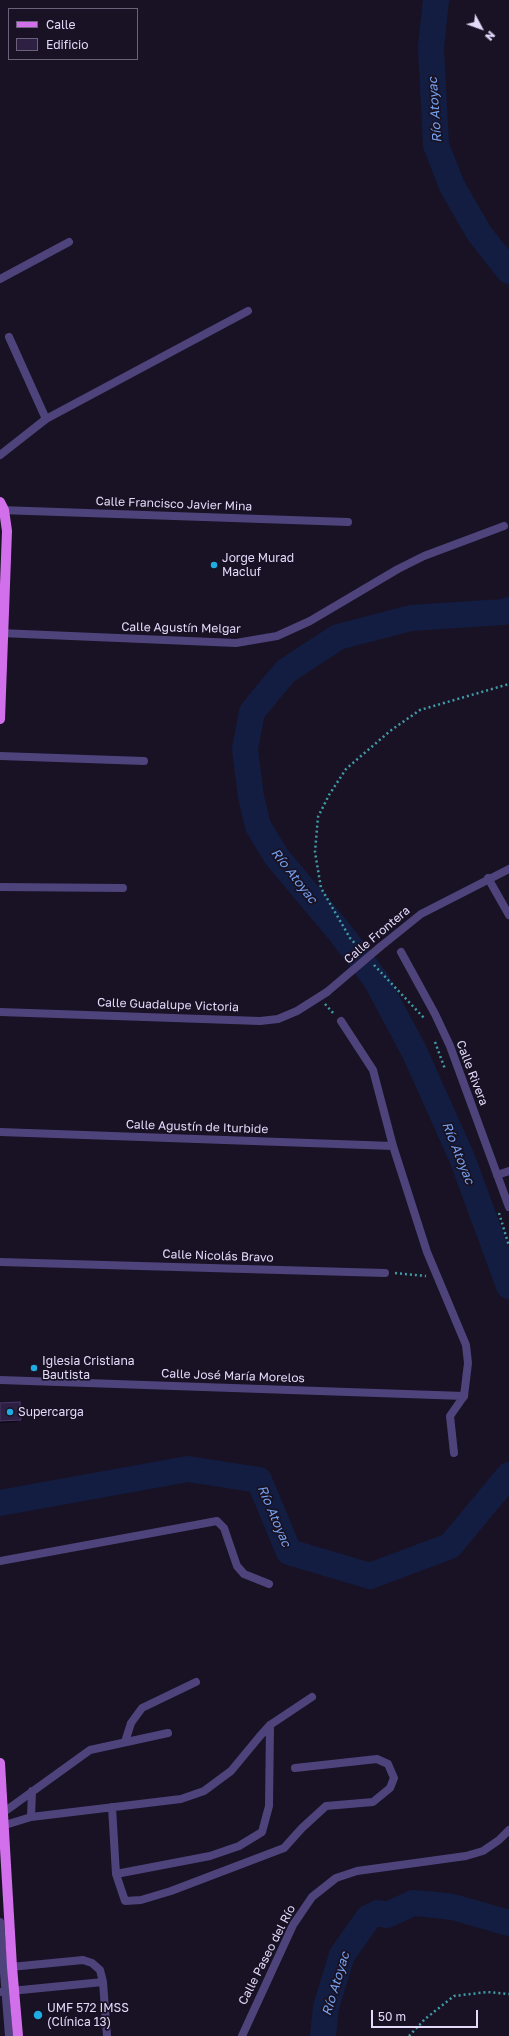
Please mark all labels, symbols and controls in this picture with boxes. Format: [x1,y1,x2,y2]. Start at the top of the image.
legend [8,8,138,60]
north arrow [461,8,501,48]
text: Calle [46,17,75,32]
text: N [483,29,498,44]
text: Edificio [46,37,88,52]
water label: Río Atoyac [425,77,445,143]
street label: Calle Francisco Javier Mina [95,494,253,514]
place label: Jorge Murad Macluf [222,551,294,579]
marker: Jorge Murad Macluf [209,560,219,570]
street label: Calle Agustín Melgar [121,620,241,636]
water label: Río Atoyac [268,845,320,907]
street label: Calle Frontera [341,903,413,967]
street label: Calle Guadalupe Victoria [97,995,239,1015]
street label: Calle Rivera [453,1038,491,1108]
street label: Calle Agustín de Iturbide [126,1117,268,1137]
water label: Río Atoyac [438,1120,478,1186]
street label: Calle Nicolás Bravo [162,1247,274,1265]
place label: Iglesia Cristiana Bautista [42,1354,135,1382]
marker: Iglesia Cristiana Bautista [29,1363,39,1373]
street label: Calle José María Morelos [161,1366,305,1386]
place label: Supercarga [18,1405,84,1419]
marker: Supercarga [5,1407,15,1417]
water label: Río Atoyac [254,1483,294,1549]
street label: Calle Paseo del Río [236,1903,298,2007]
water label: Río Atoyac [319,1950,353,2018]
place label: UMF 572 IMSS (Clínica 13) [47,2001,129,2029]
scale bar [373,2002,480,2028]
marker: UMF 572 IMSS (Clínica 13) [32,2009,44,2021]
text: 50 m [378,2009,406,2024]

